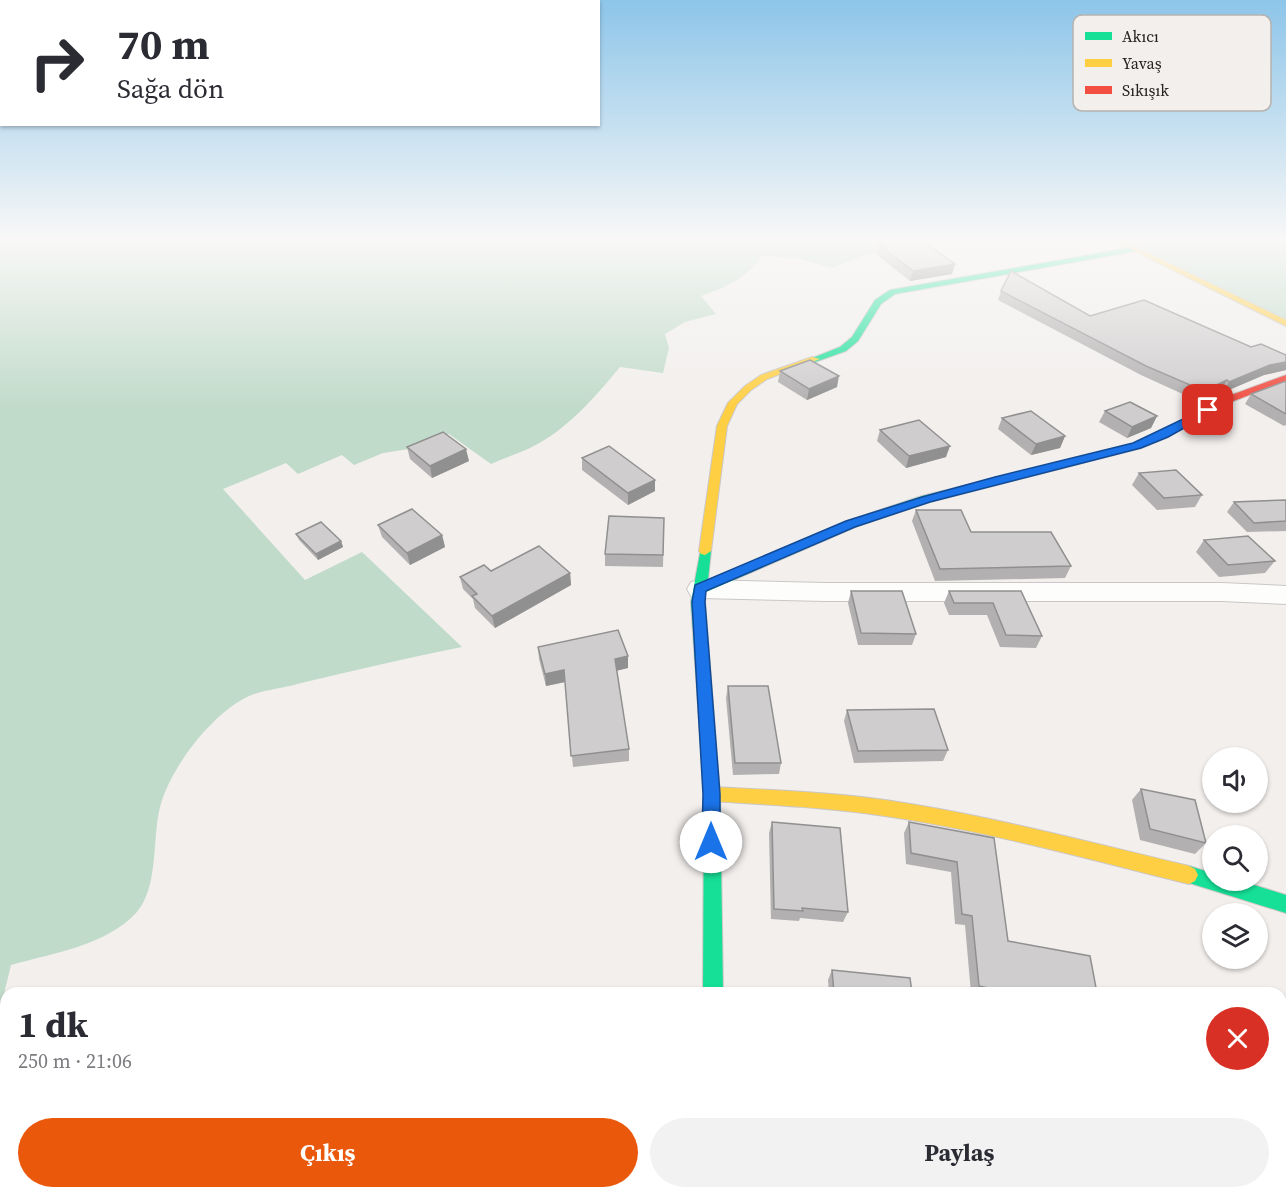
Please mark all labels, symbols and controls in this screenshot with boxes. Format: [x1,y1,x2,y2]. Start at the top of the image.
text: 70 m [117,15,210,73]
legend [1073,15,1271,111]
icon: right [18,24,96,102]
text: Akıcı [1122,25,1159,47]
text: Yavaş [1122,52,1162,74]
text: Sağa dön [117,70,224,107]
text: Sıkışık [1122,79,1169,101]
pin [1182,384,1233,435]
icon: arrive [1191,393,1224,426]
map controls [1202,747,1268,969]
button: sound [1202,747,1268,813]
position arrow [679,810,743,874]
button: search [1202,825,1268,891]
button: layers [1202,903,1268,969]
text: 1 dk [18,1000,88,1049]
button: close [1206,1007,1269,1070]
text: 250 m · 21:06 [18,1047,132,1075]
button: Çıkış [18,1118,638,1187]
button: Paylaş [650,1118,1269,1187]

